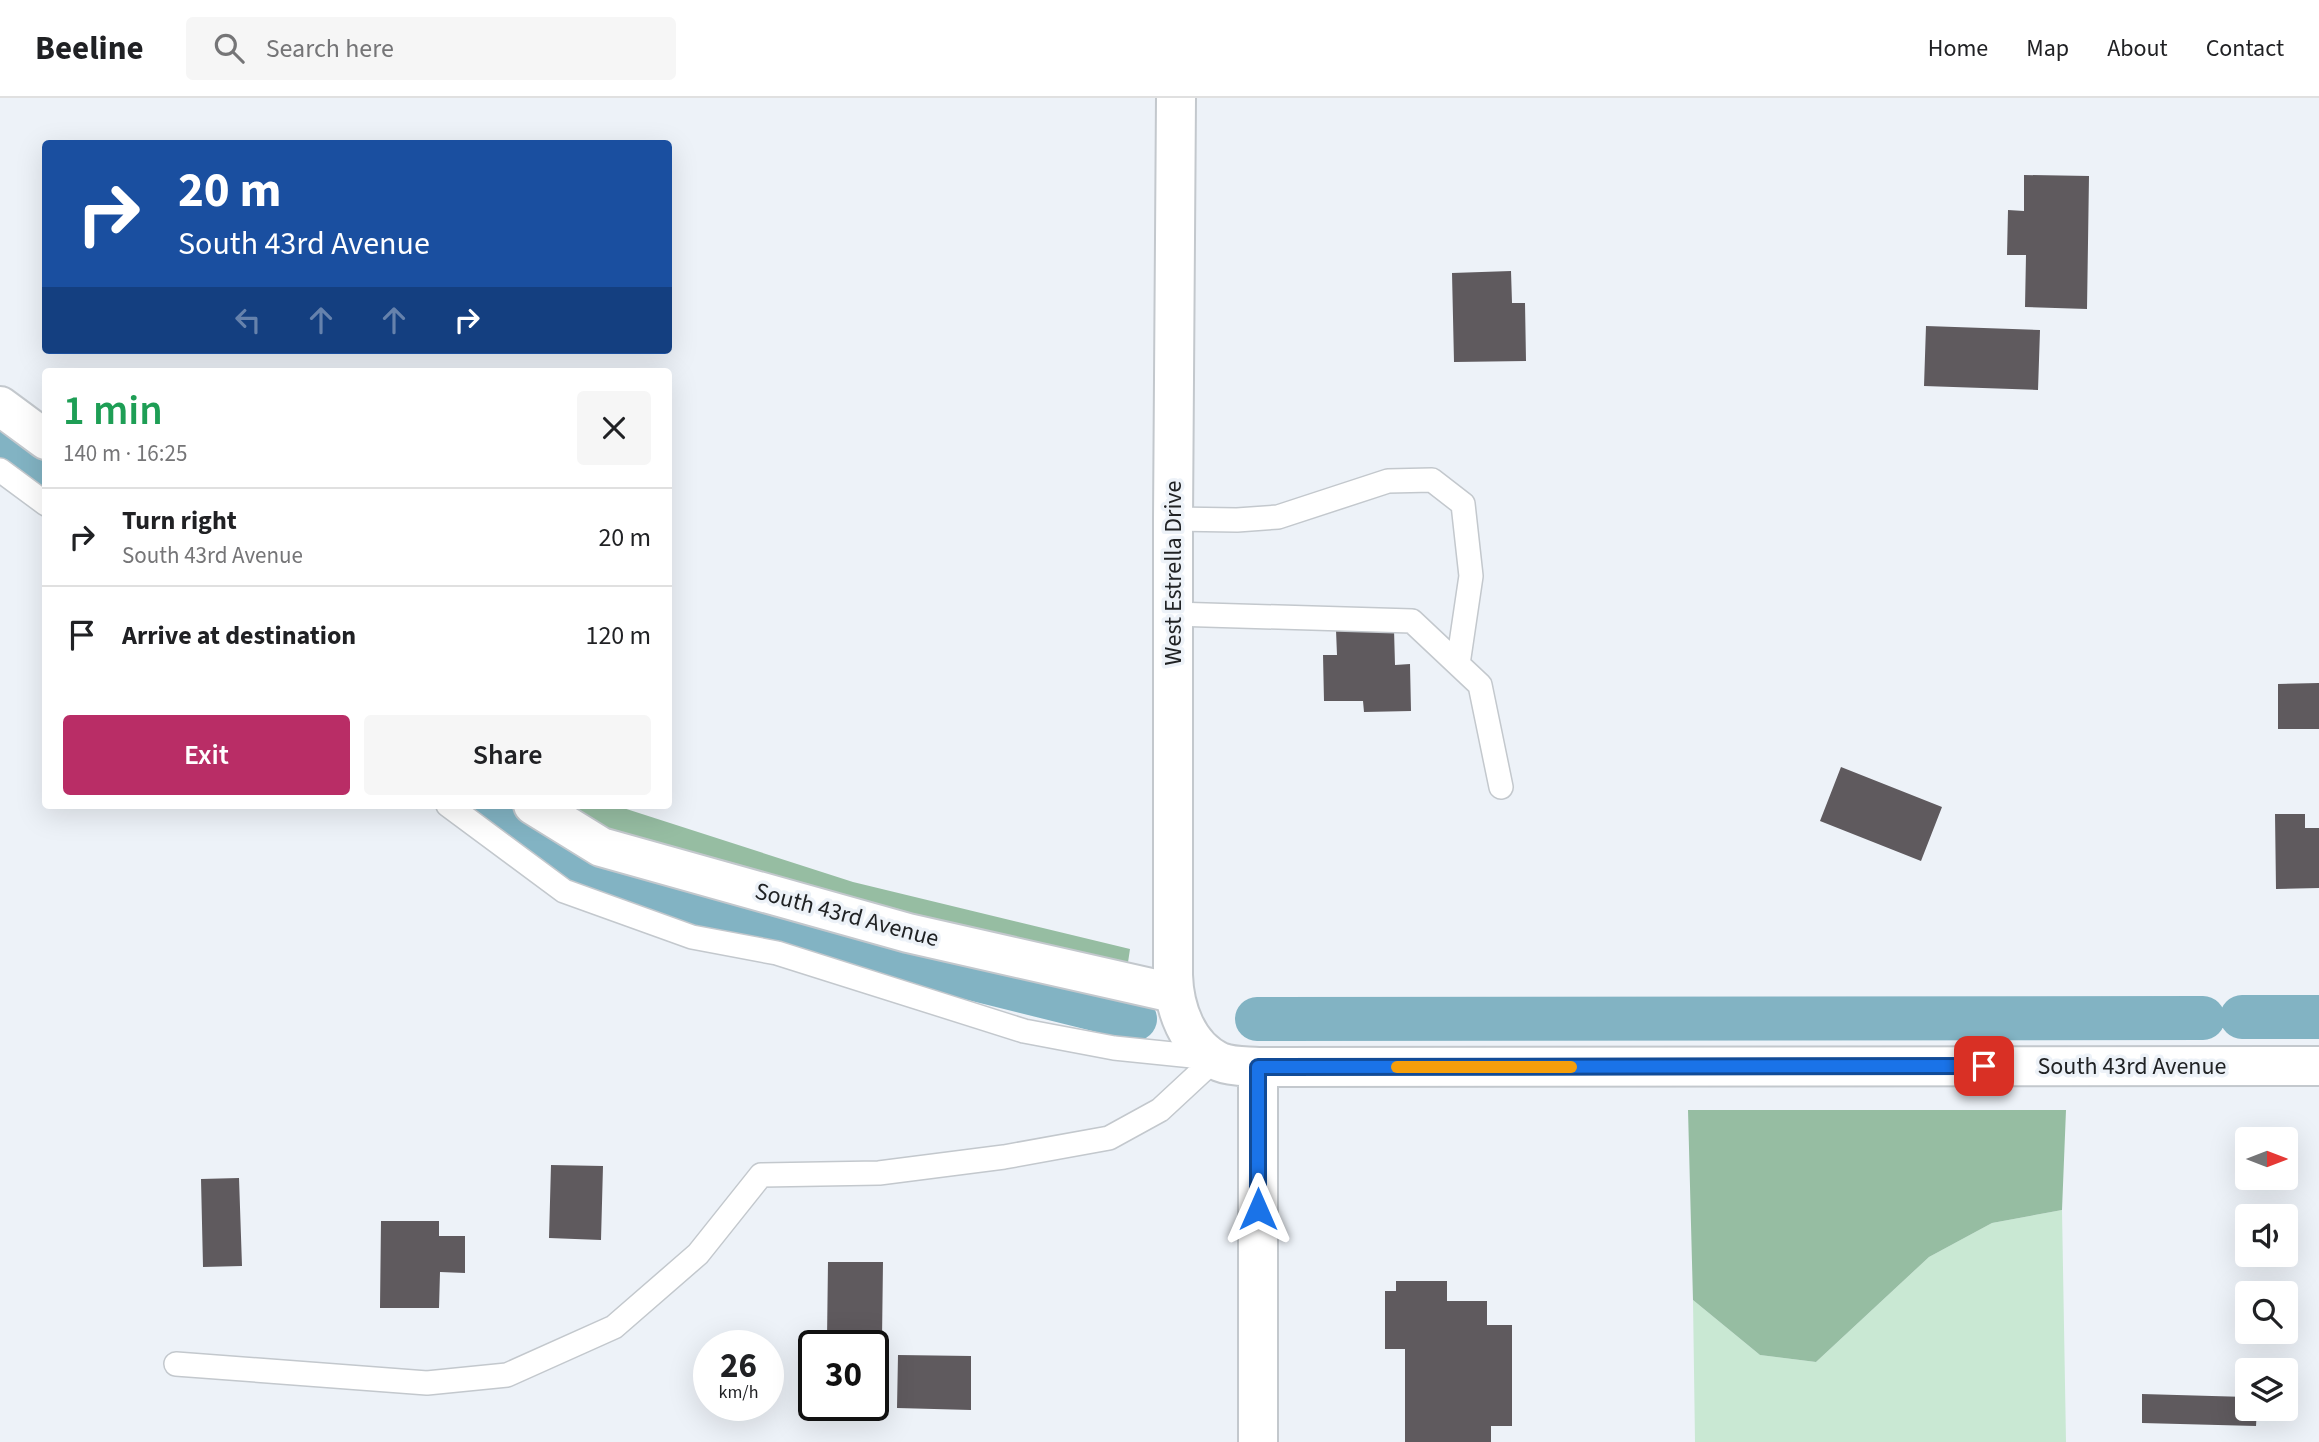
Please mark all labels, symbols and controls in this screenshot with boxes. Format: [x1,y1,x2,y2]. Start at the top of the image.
search box [186,17,676,80]
text: Beeline [35,25,144,72]
icon: search [210,29,248,67]
text: Search here [266,30,394,67]
text: Home [1928,31,1988,66]
text: Map [2026,31,2069,66]
text: About [2107,31,2168,66]
text: Contact [2206,31,2284,66]
text: 20 m [178,156,282,226]
icon: right [63,168,154,259]
text: South 43rd Avenue [178,221,430,267]
icon: left [229,301,267,339]
icon: ahead [302,301,340,339]
icon: ahead [375,301,413,339]
icon: right [448,301,486,339]
text: 1 min [63,381,163,441]
button: close [577,391,651,465]
text: 140 m · 16:25 [63,437,187,470]
street label: West Estrella Drive [1156,481,1191,665]
text: Turn right [122,502,237,539]
icon: right [63,518,101,556]
text: 20 m [598,519,651,556]
text: South 43rd Avenue [122,539,303,572]
icon: arrive [63,616,101,654]
text: Arrive at destination [122,617,356,654]
text: 120 m [585,617,651,654]
button: Exit [63,715,350,795]
button: Share [364,715,651,795]
street label: South 43rd Avenue [751,874,943,956]
pin [1954,1036,2014,1096]
icon: arrive [1965,1047,2003,1085]
street label: South 43rd Avenue [2038,1049,2226,1084]
north arrow [2235,1127,2298,1190]
map controls [2235,1127,2298,1421]
position arrow [1221,1172,1295,1246]
button: sound [2235,1204,2298,1267]
button: search [2235,1281,2298,1344]
speed limit sign: 30 [798,1330,889,1421]
text: 26 [720,1341,757,1391]
button: layers [2235,1358,2298,1421]
text: km/h [719,1380,758,1405]

